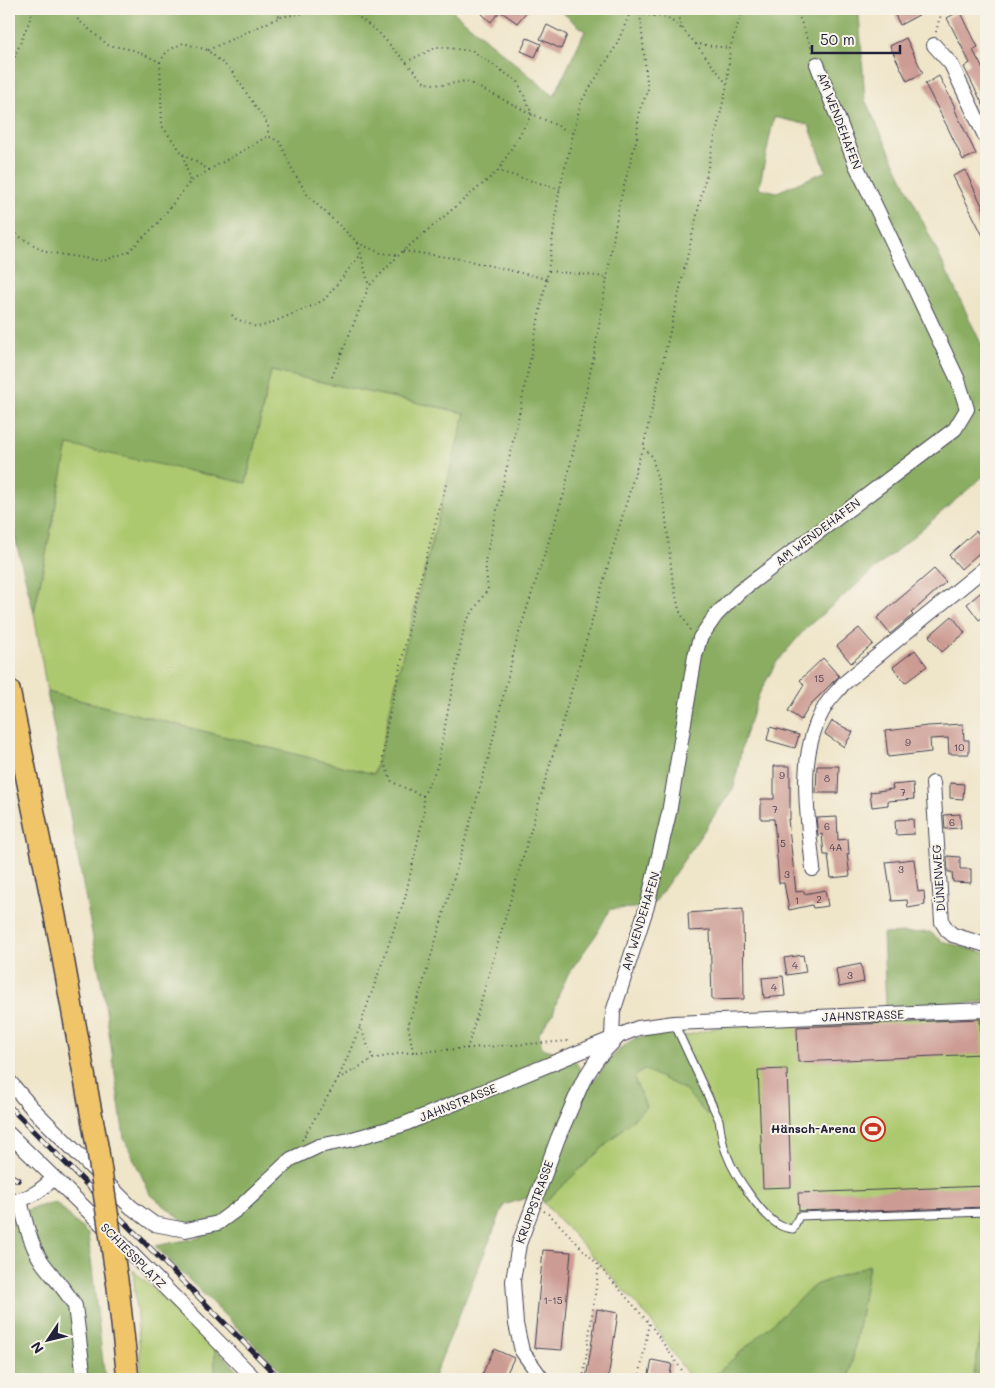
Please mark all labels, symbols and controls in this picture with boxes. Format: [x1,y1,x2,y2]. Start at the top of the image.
scale bar [812,22,900,54]
text: 50 m [820,29,855,49]
street label: AM WENDEHAFEN [814,70,866,171]
street label: AM WENDEHAFEN [772,494,863,568]
house number: 15 [814,671,824,685]
house number: 9 [905,735,911,749]
house number: 10 [954,740,964,754]
house number: 9 [779,768,785,782]
house number: 8 [824,771,830,785]
house number: 7 [900,785,906,799]
house number: 7 [772,802,778,816]
house number: 6 [949,815,955,829]
house number: 6 [824,819,830,833]
house number: 5 [780,836,786,850]
house number: 4A [830,840,842,854]
street label: DÜNENWEG [928,844,948,912]
house number: 3 [898,862,904,876]
house number: 3 [784,867,790,881]
street label: AM WENDEHAFEN [617,869,663,972]
house number: 2 [816,892,822,906]
house number: 1 [795,893,799,907]
house number: 4 [792,958,798,972]
house number: 3 [847,968,853,982]
house number: 4 [771,980,777,994]
street label: JAHNSTRASSE [822,1006,904,1024]
street label: JAHNSTRASSE [417,1079,499,1125]
sports icon: Hänsch-Arena [860,1116,886,1142]
place label: Hänsch-Arena [771,1120,856,1136]
street label: KRUPPSTRASSE [512,1158,557,1245]
street label: SCHIESSPLATZ [98,1219,170,1291]
house number: 1-15 [544,1293,563,1307]
north arrow [22,1316,72,1366]
text: N [26,1338,48,1358]

